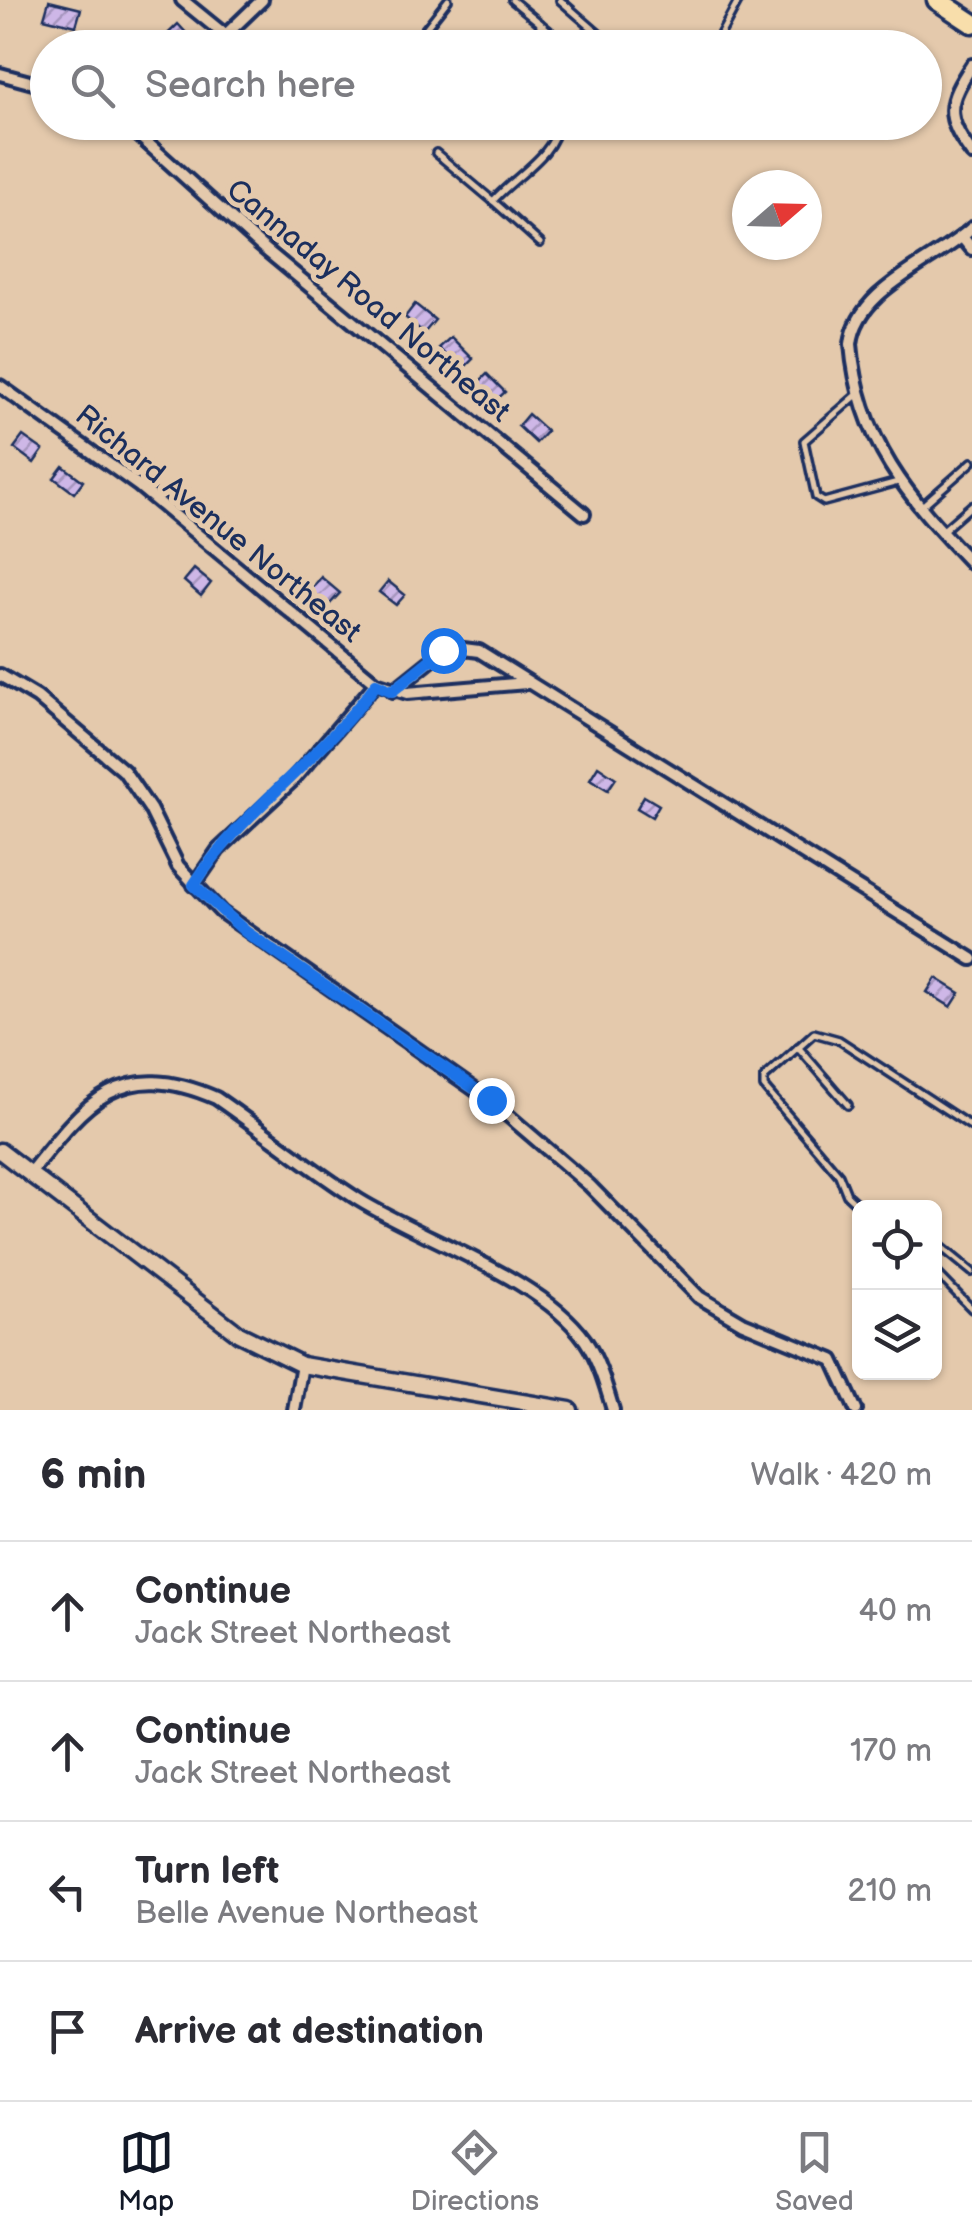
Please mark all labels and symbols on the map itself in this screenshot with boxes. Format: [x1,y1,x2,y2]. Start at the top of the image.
north arrow [732,170,822,260]
street label: Cannaday Road Northeast [219,172,517,430]
street label: Richard Avenue Northeast [68,397,368,651]
route start [421,628,467,674]
route end [469,1078,515,1124]

